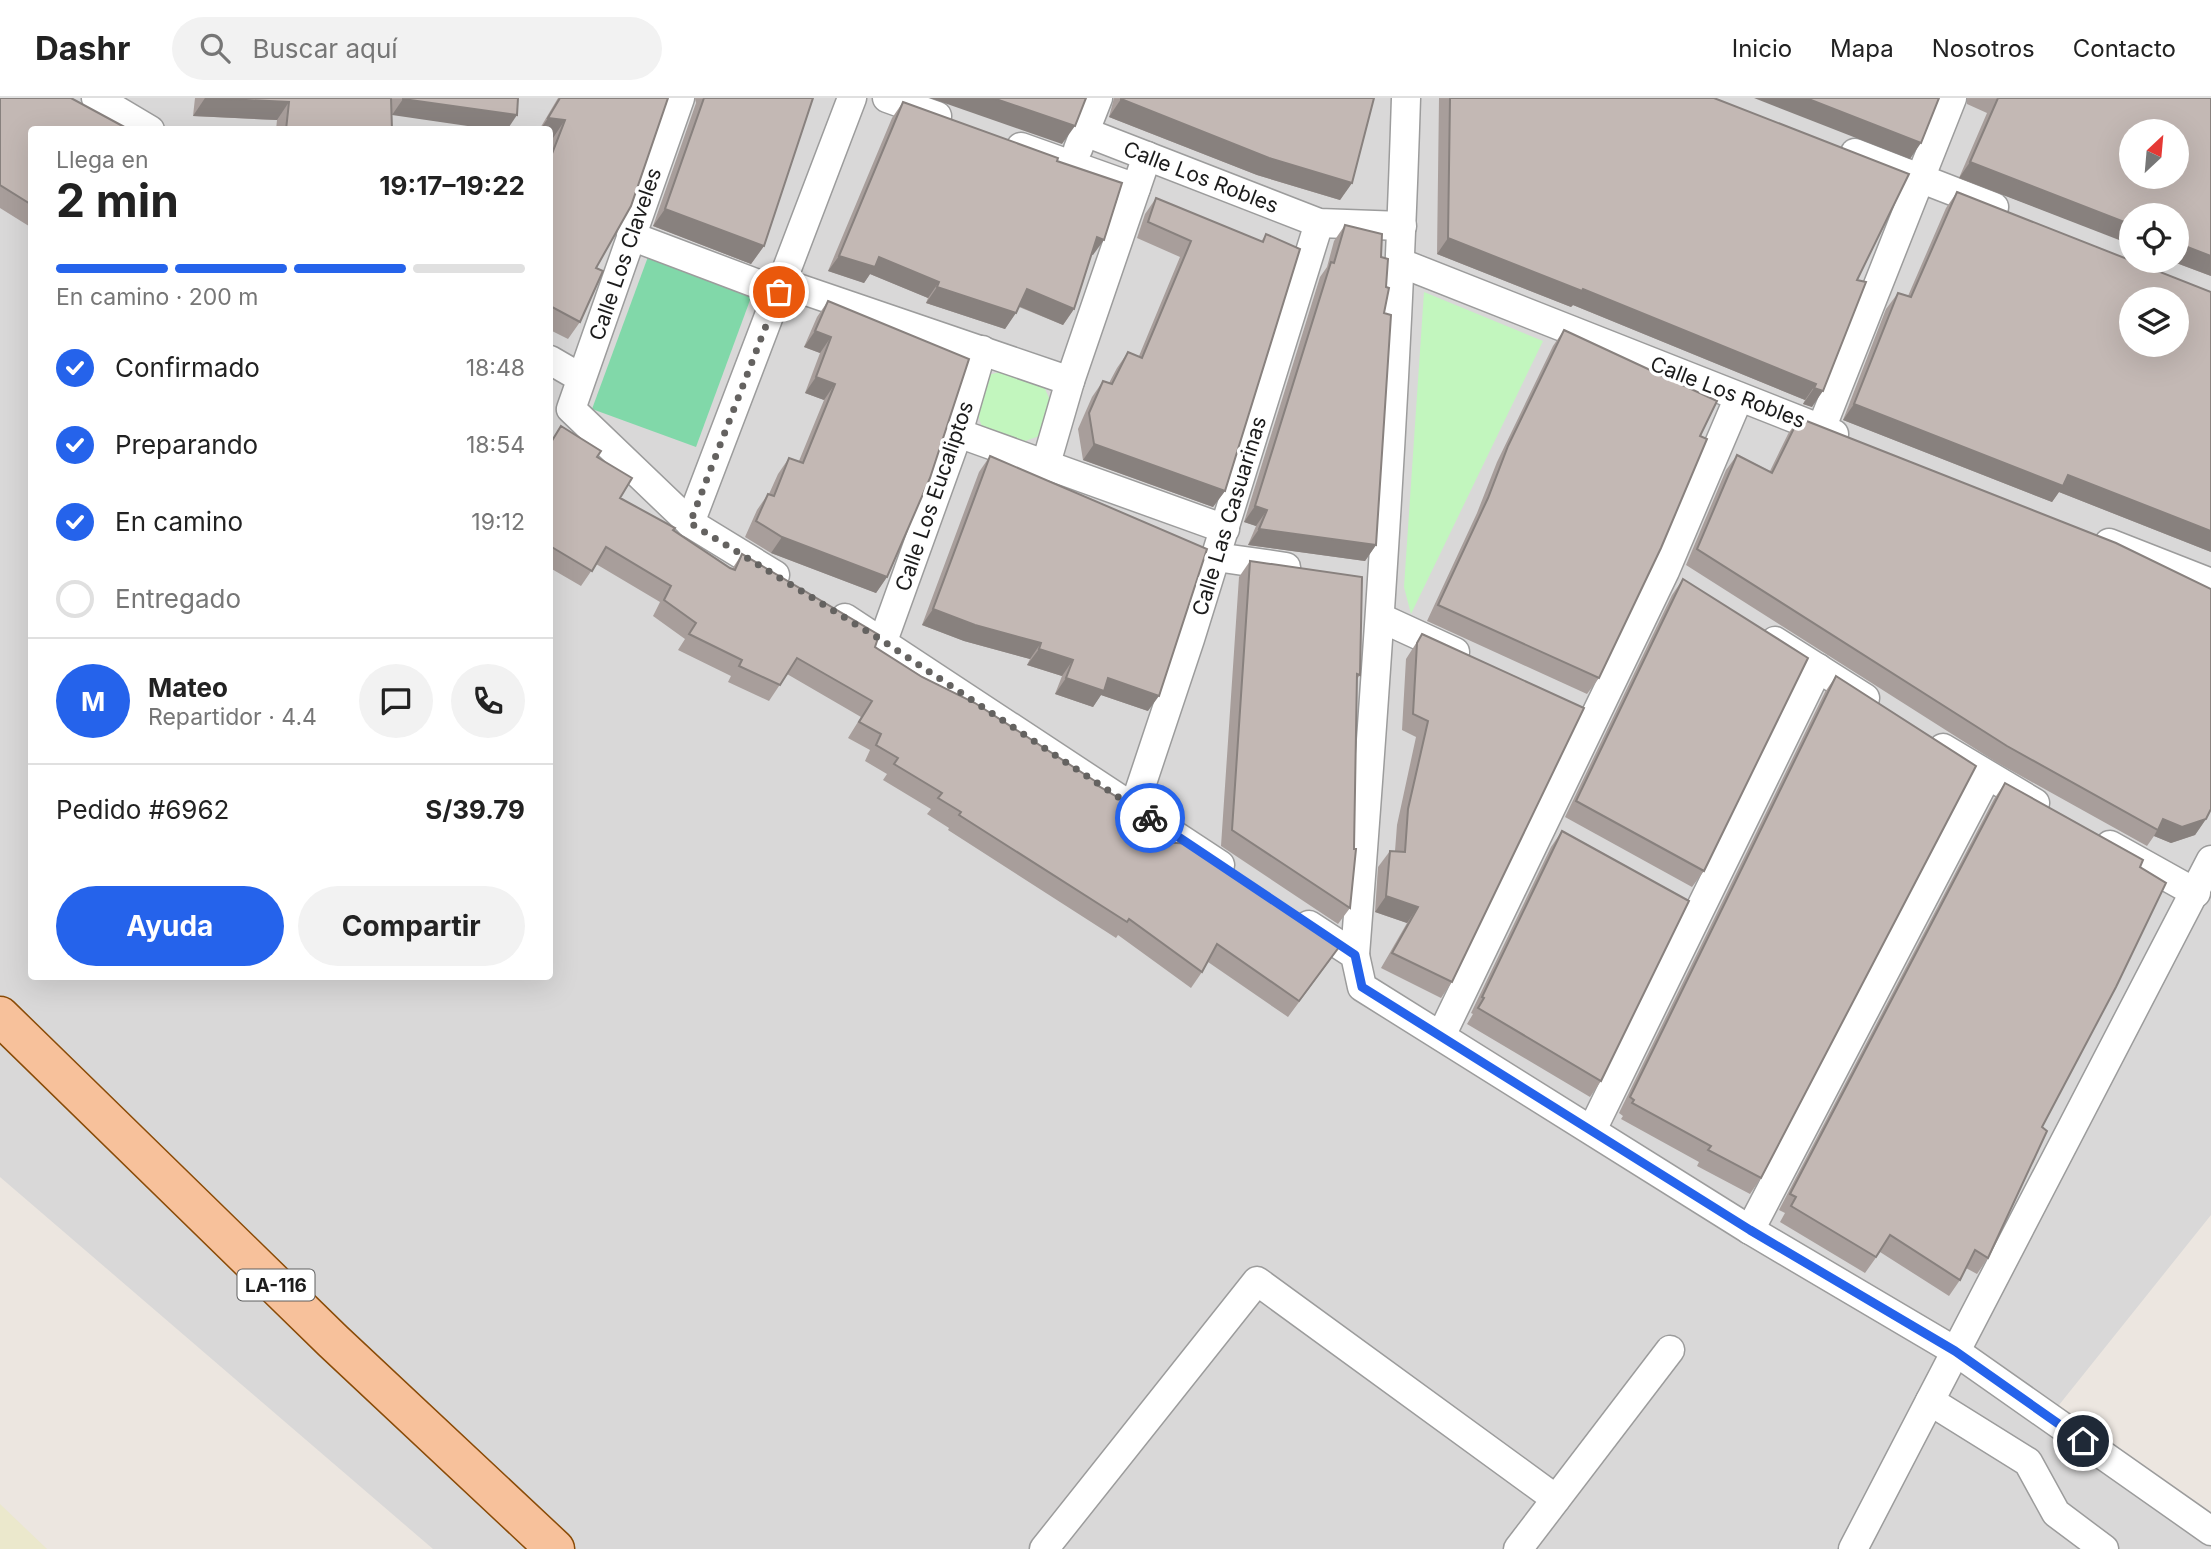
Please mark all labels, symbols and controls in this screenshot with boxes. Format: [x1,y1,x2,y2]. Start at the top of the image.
search box [172,17,662,80]
text: Dashr [35,28,130,68]
icon: search [196,29,234,67]
text: Buscar aquí [252,33,398,64]
text: Inicio [1732,34,1792,63]
text: Mapa [1830,34,1894,63]
text: Nosotros [1932,34,2035,63]
text: Contacto [2073,34,2176,63]
north arrow [2119,119,2189,189]
map controls [2119,119,2189,357]
street label: Calle Los Robles [1120,136,1282,218]
text: Llega en [56,146,148,174]
street label: Calle Los Claveles [584,164,666,344]
text: 19:17–19:22 [379,170,525,201]
text: 2 min [56,172,179,228]
button: locate [2119,203,2189,273]
pin [749,262,809,322]
icon: bag [760,273,798,311]
text: En camino · 200 m [56,283,259,311]
button: layers [2119,287,2189,357]
icon: check [56,349,94,387]
street label: Calle Los Robles [1647,351,1809,433]
text: Confirmado [115,352,260,383]
text: 18:48 [466,354,525,382]
street label: Calle Los Eucaliptos [890,398,978,594]
street label: Calle Las Casuarinas [1187,413,1271,619]
icon: check [56,426,94,464]
text: Preparando [115,429,258,460]
text: 18:54 [466,431,525,459]
icon: check [56,503,94,541]
text: En camino [115,506,243,537]
text: 19:12 [471,508,525,536]
text: Entregado [115,583,241,614]
button: chat [359,664,433,738]
button: phone [451,664,525,738]
text: Mateo [148,672,228,703]
text: M [81,686,105,717]
text: Repartidor · 4.4 [148,703,317,731]
courier [1115,783,1185,853]
text: Pedido #6962 [56,794,229,825]
text: S/39.79 [425,794,525,825]
icon: bike [1131,799,1169,837]
button: Ayuda [56,886,284,966]
button: Compartir [298,886,525,966]
road number: LA-116 [238,1270,314,1301]
pin [2053,1411,2113,1471]
icon: home [2064,1422,2102,1460]

